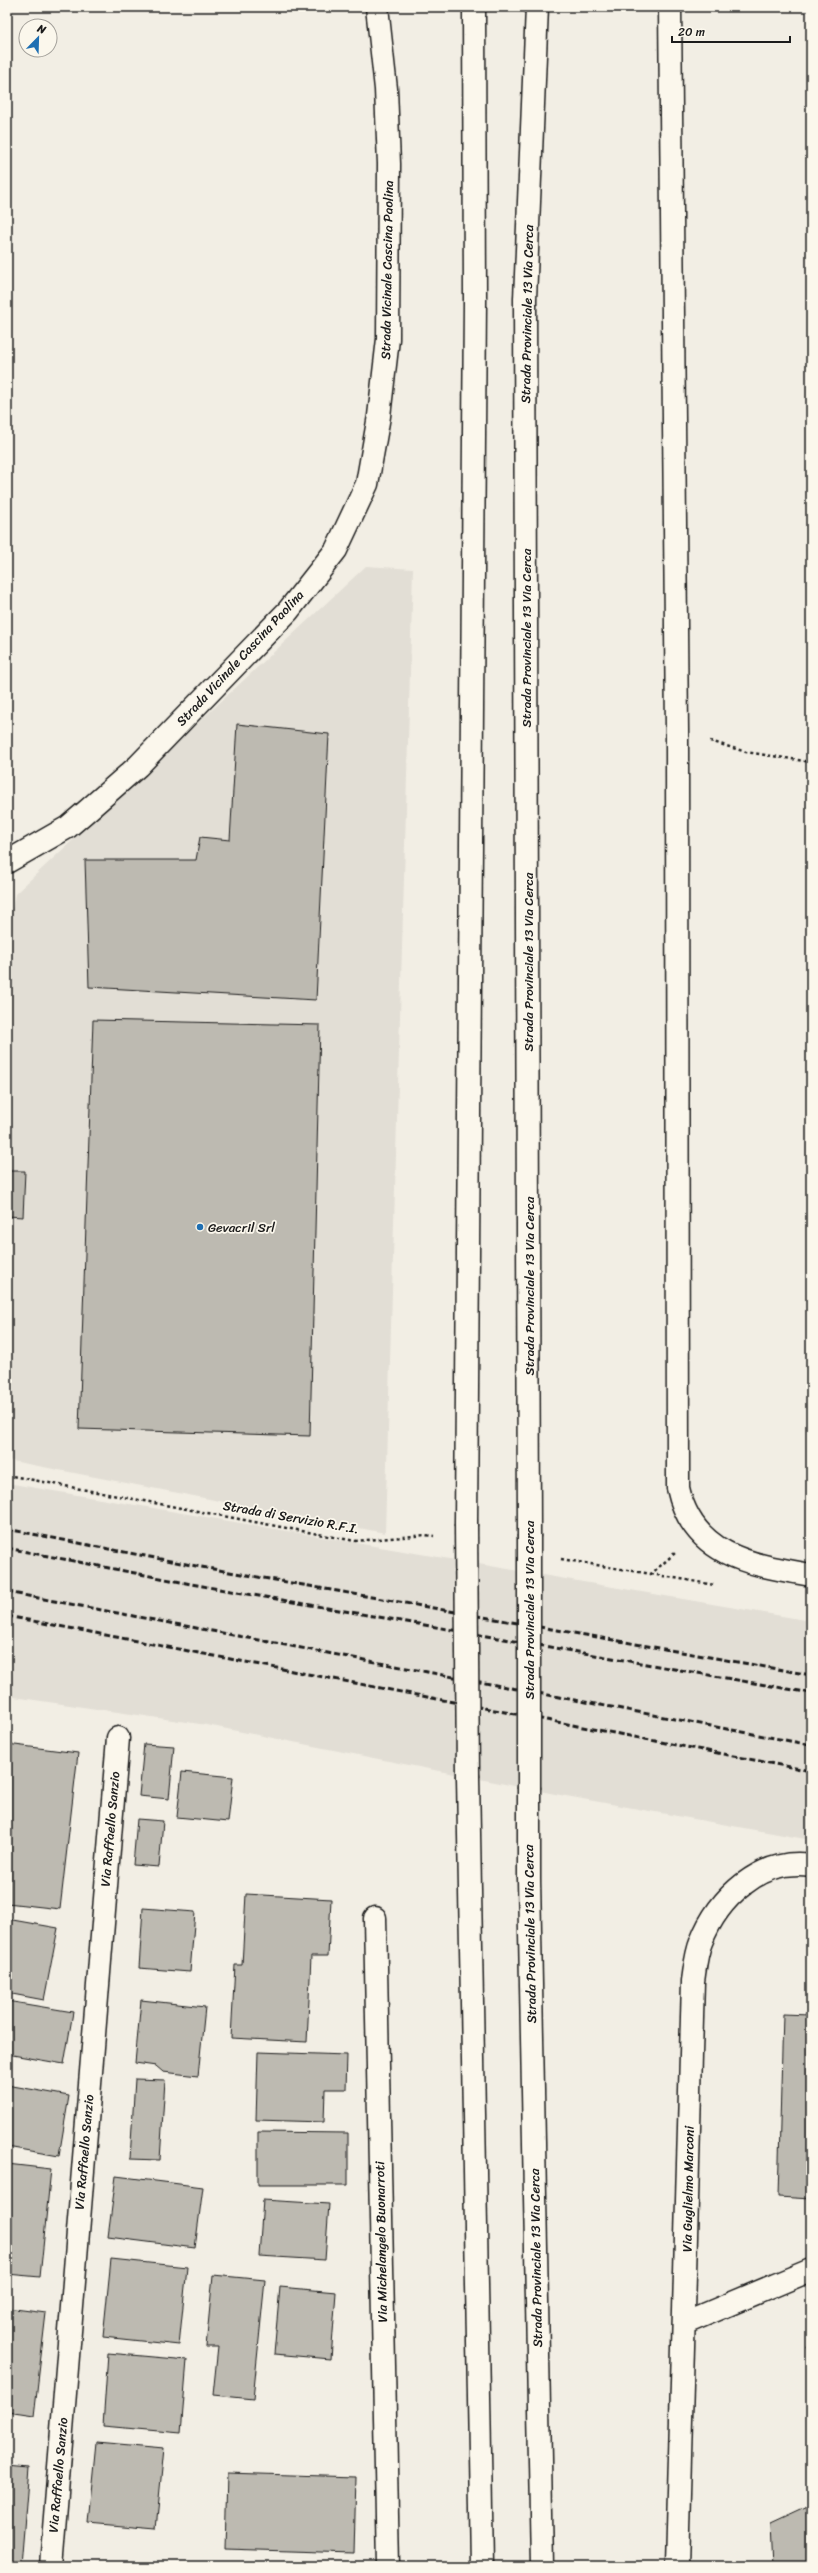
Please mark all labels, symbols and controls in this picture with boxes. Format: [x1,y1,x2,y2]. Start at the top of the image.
north arrow [18,18,58,58]
scale bar [672,18,790,44]
text: N [34,19,49,40]
text: 20 m [678,21,705,43]
street label: Strada Vicinale Cascina Paolina [374,180,400,360]
street label: Strada Provinciale 13 Via Cerca [514,224,540,404]
street label: Strada Provinciale 13 Via Cerca [515,548,538,727]
street label: Strada Vicinale Cascina Paolina [170,584,310,731]
street label: Strada Provinciale 13 Via Cerca [517,872,540,1051]
street label: Strada Provinciale 13 Via Cerca [518,1196,541,1375]
place label: Gevacril Srl [208,1216,275,1239]
marker: Gevacril Srl [195,1222,205,1232]
street label: Strada di Servizio R.F.I. [221,1494,361,1540]
street label: Strada Provinciale 13 Via Cerca [518,1520,541,1699]
street label: Via Raffaello Sanzio [94,1770,127,1888]
street label: Strada Provinciale 13 Via Cerca [517,1844,543,2024]
street label: Via Raffaello Sanzio [68,2093,101,2211]
street label: Via Guglielmo Marconi [675,2125,701,2252]
street label: Via Michelangelo Buonarroti [368,2161,394,2323]
street label: Strada Provinciale 13 Via Cerca [523,2168,549,2348]
street label: Via Raffaello Sanzio [42,2416,75,2534]

